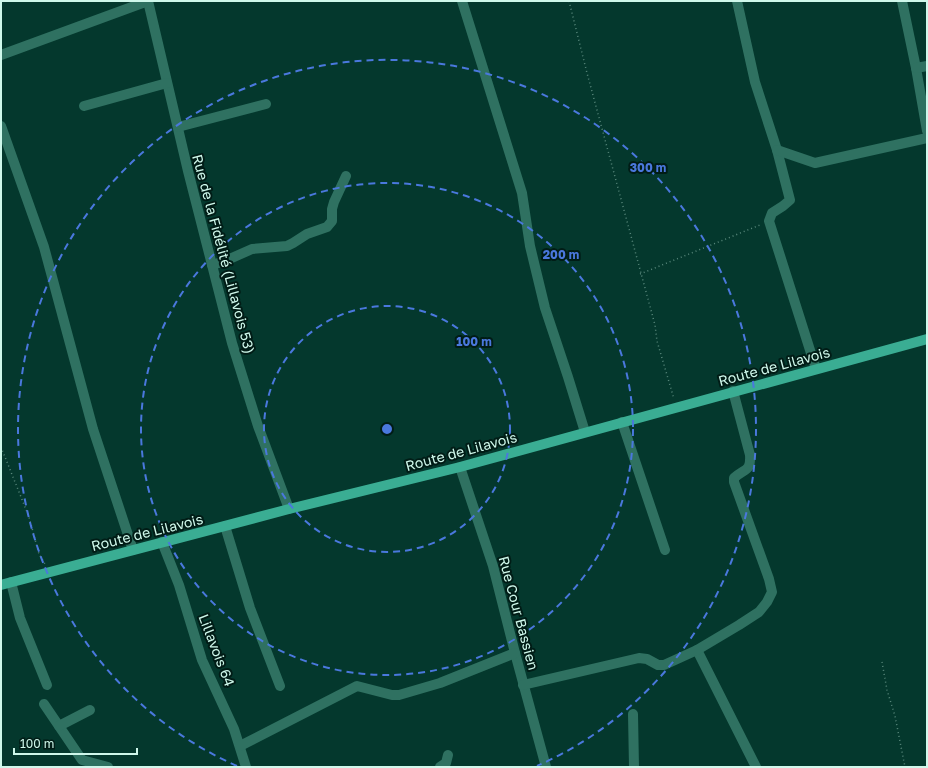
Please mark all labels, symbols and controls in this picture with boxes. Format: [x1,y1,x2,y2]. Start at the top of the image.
street label: Rue de la Fidélité (Lillavois 53) [189,152,259,356]
text: 300 m [630,160,666,175]
text: 200 m [543,247,579,262]
text: 100 m [456,334,492,349]
street label: Route de Lilavois [716,343,832,389]
centre of rings [380,422,394,436]
street label: Route de Lilavois [403,428,519,474]
street label: Route de Lilavois [89,510,205,554]
street label: Rue Cour Bassien [496,554,542,672]
street label: Lillavois 64 [195,611,239,689]
scale bar [14,730,137,756]
text: 100 m [20,736,54,751]

